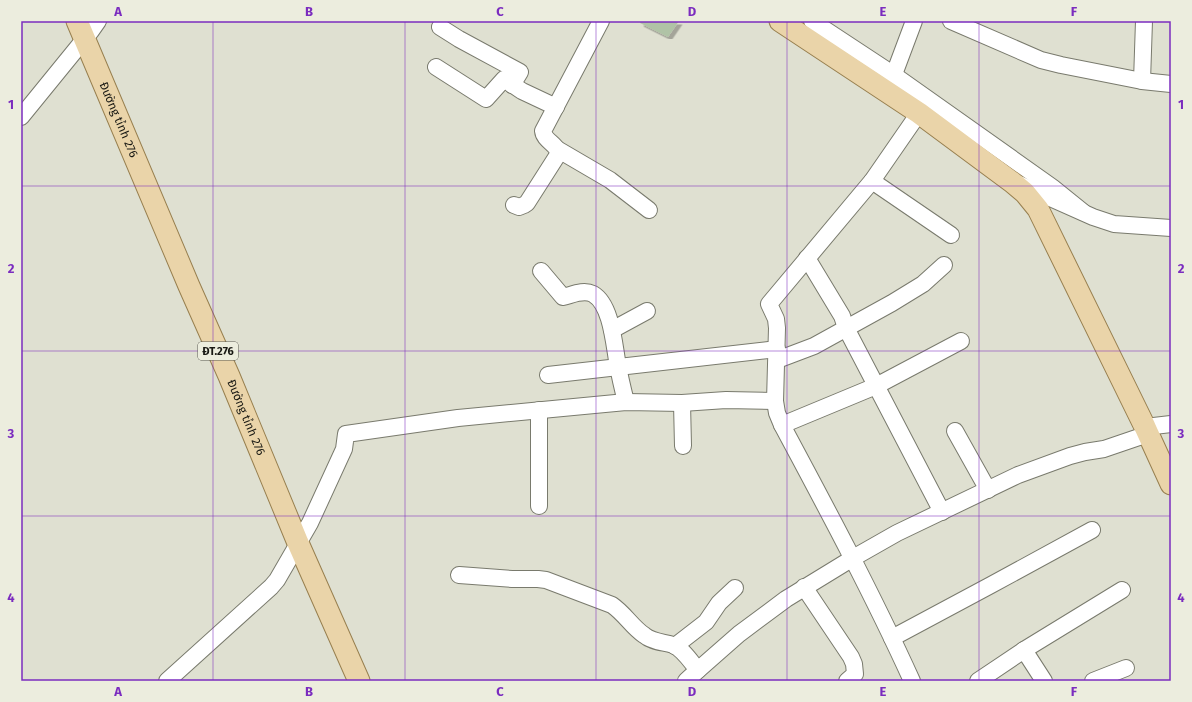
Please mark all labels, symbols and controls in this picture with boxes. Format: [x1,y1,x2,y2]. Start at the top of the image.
text: A [113,4,122,19]
text: B [305,4,313,19]
text: C [496,4,504,19]
text: D [688,4,697,19]
text: E [880,4,887,19]
text: F [1071,4,1078,19]
street label: Đường tỉnh 276 [96,80,141,159]
text: 1 [8,97,14,112]
text: 1 [1178,97,1184,112]
text: 2 [8,261,15,276]
text: 2 [1178,261,1185,276]
road number: ĐT.276 [198,342,238,360]
street label: Đường tỉnh 276 [224,377,268,457]
text: 3 [7,426,15,441]
text: 3 [1177,426,1185,441]
text: 4 [7,590,15,605]
text: 4 [1177,590,1185,605]
text: A [113,684,122,699]
text: B [305,684,313,699]
text: C [496,684,504,699]
text: D [688,684,697,699]
text: E [880,684,887,699]
text: F [1071,684,1078,699]

